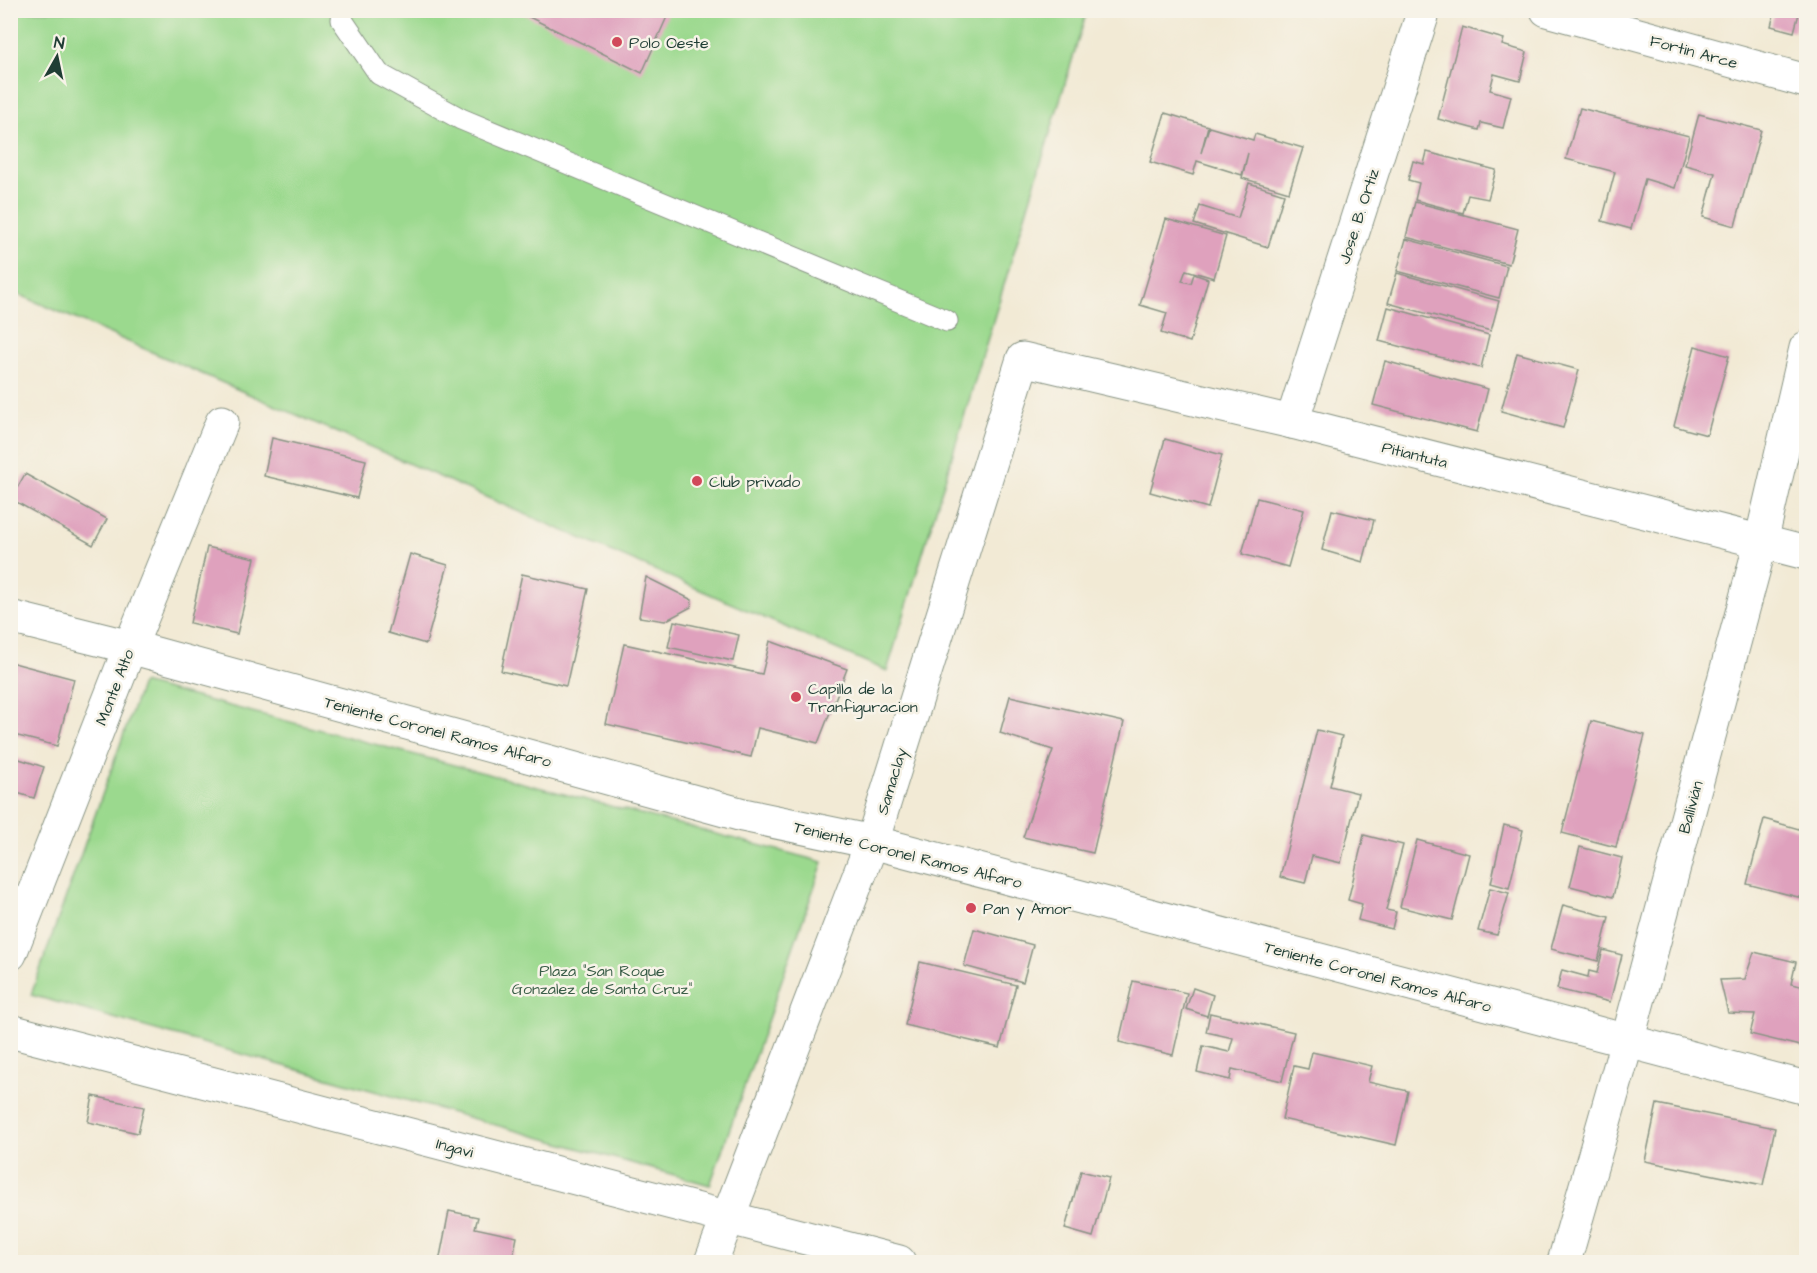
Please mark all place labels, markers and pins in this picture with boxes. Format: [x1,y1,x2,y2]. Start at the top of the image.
place label: Polo Oeste [629,32,709,54]
marker: Polo Oeste [610,35,624,49]
place label: Club privado [709,471,800,493]
marker: Club privado [690,474,704,488]
place label: Capilla de la Tranfiguracion [808,678,918,719]
marker: Capilla de la Tranfiguracion [789,690,803,704]
place label: Pan y Amor [983,898,1072,921]
marker: Pan y Amor [964,901,978,915]

